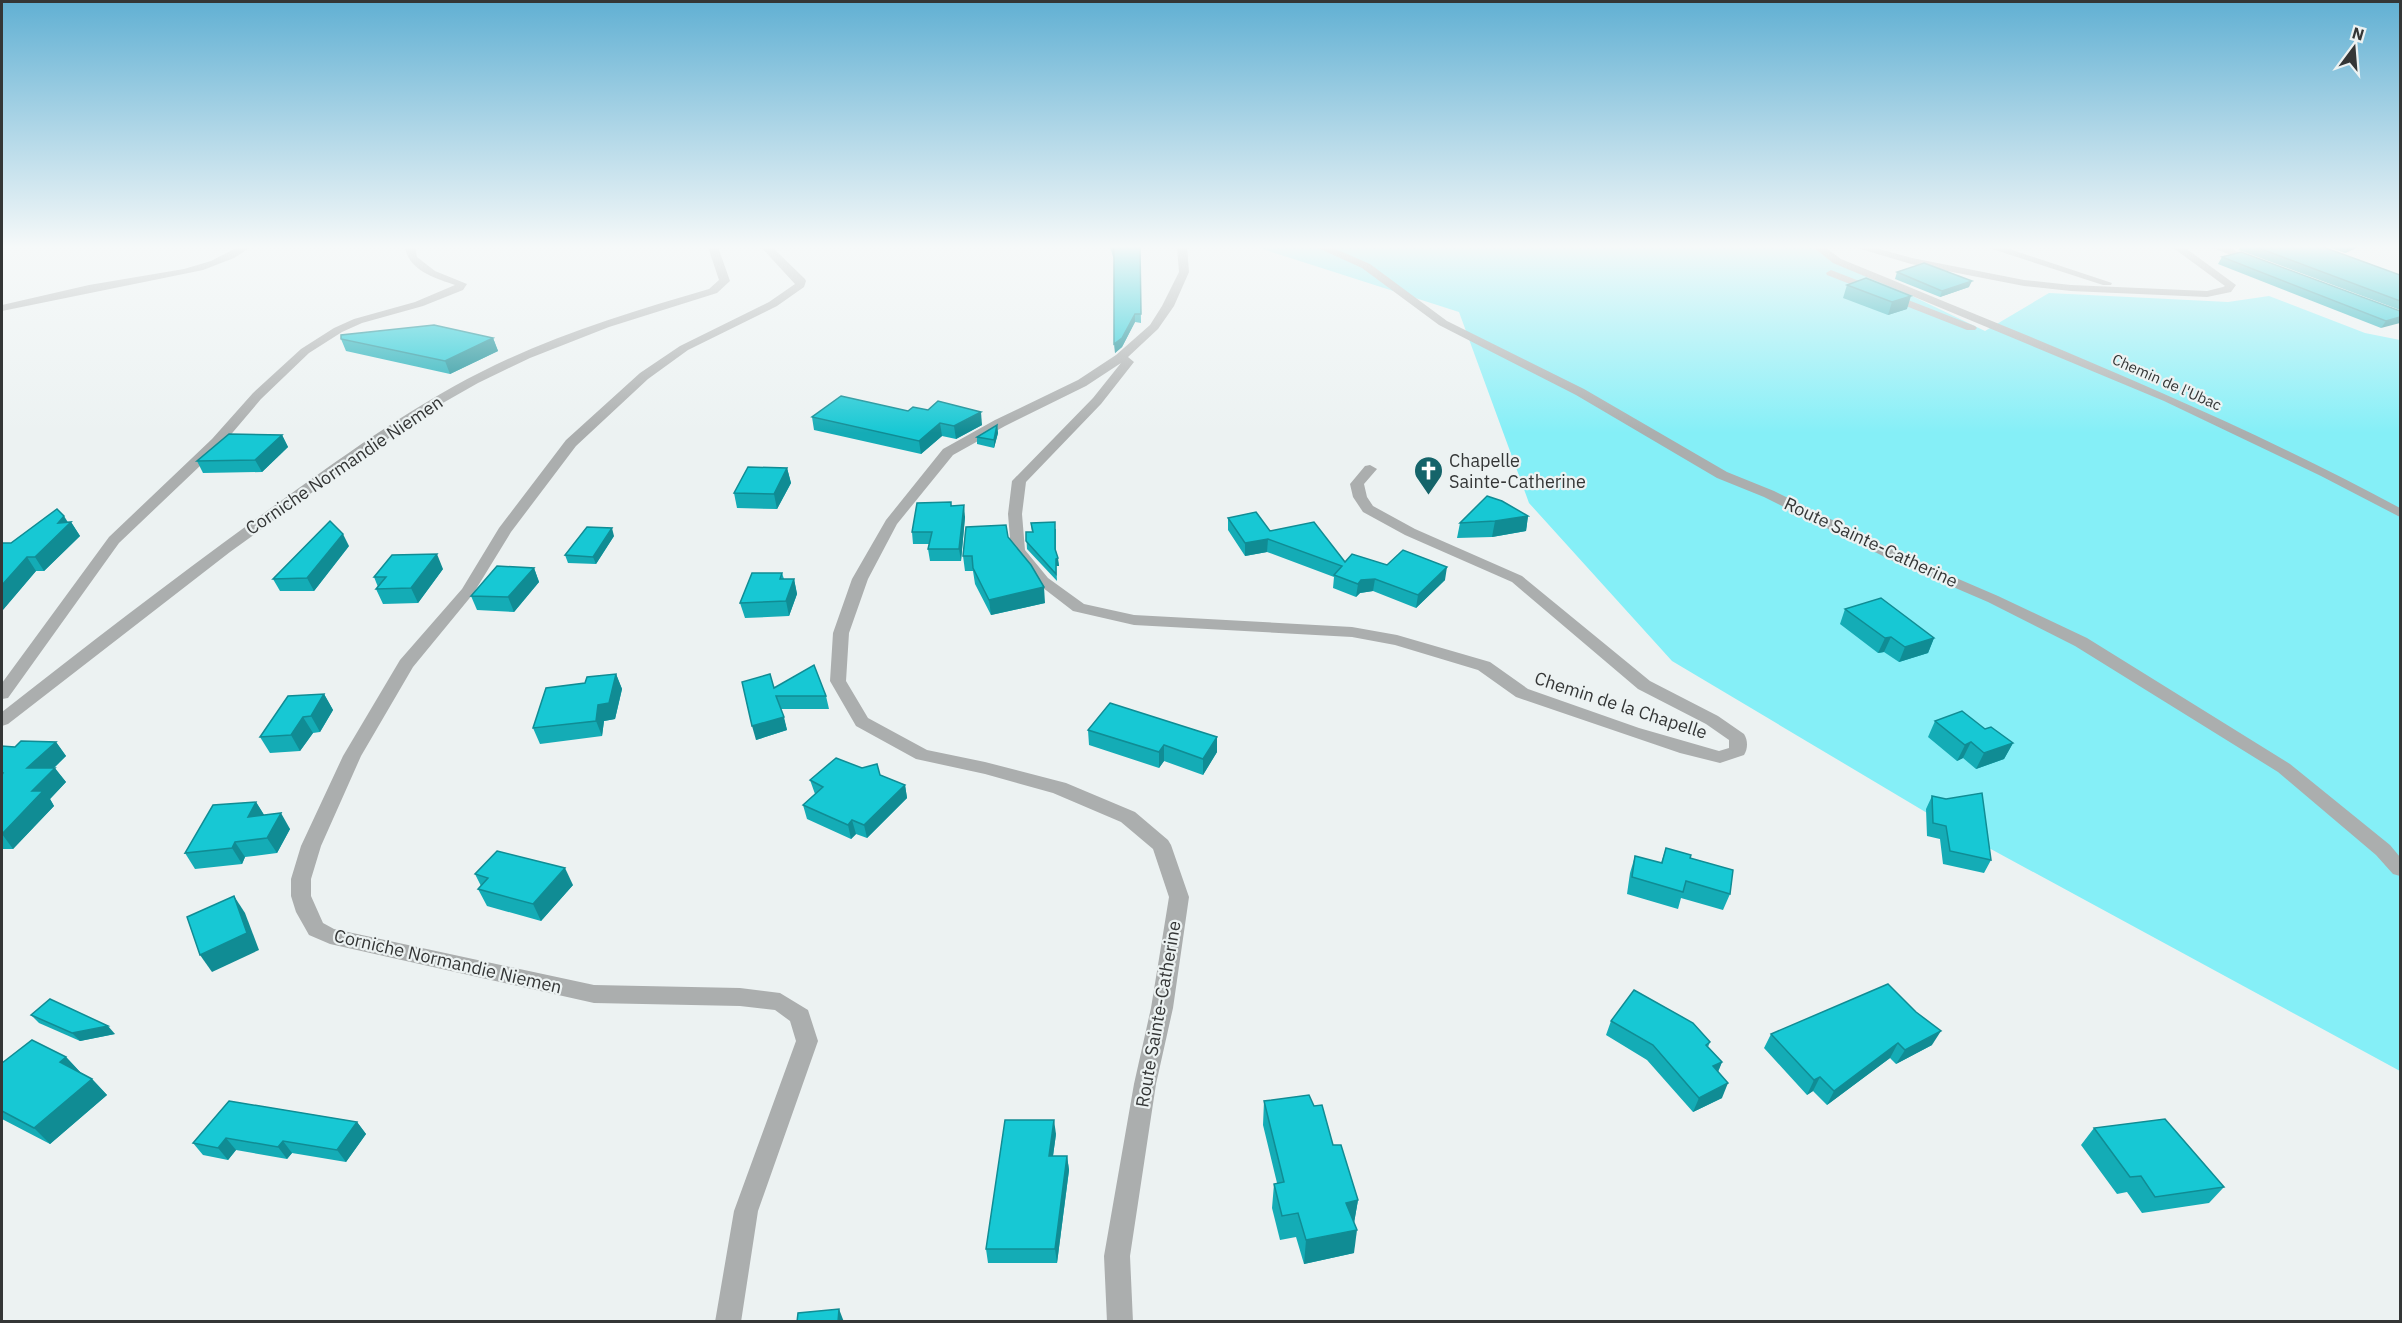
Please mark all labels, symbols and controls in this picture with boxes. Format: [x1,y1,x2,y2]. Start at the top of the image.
north arrow [2324,18,2384,78]
text: N [2350,22,2366,45]
street label: Chemin de l'Ubac [2109,349,2225,415]
street label: Corniche Normandie Niemen [241,390,447,540]
place label: Chapelle Sainte-Catherine [1449,449,1586,493]
church icon: Chapelle Sainte-Catherine [1412,454,1444,496]
street label: Route Sainte-Catherine [1781,492,1962,592]
street label: Chemin de la Chapelle [1532,666,1710,744]
street label: Route Sainte-Catherine [1130,919,1186,1109]
street label: Corniche Normandie Niemen [332,924,564,998]

